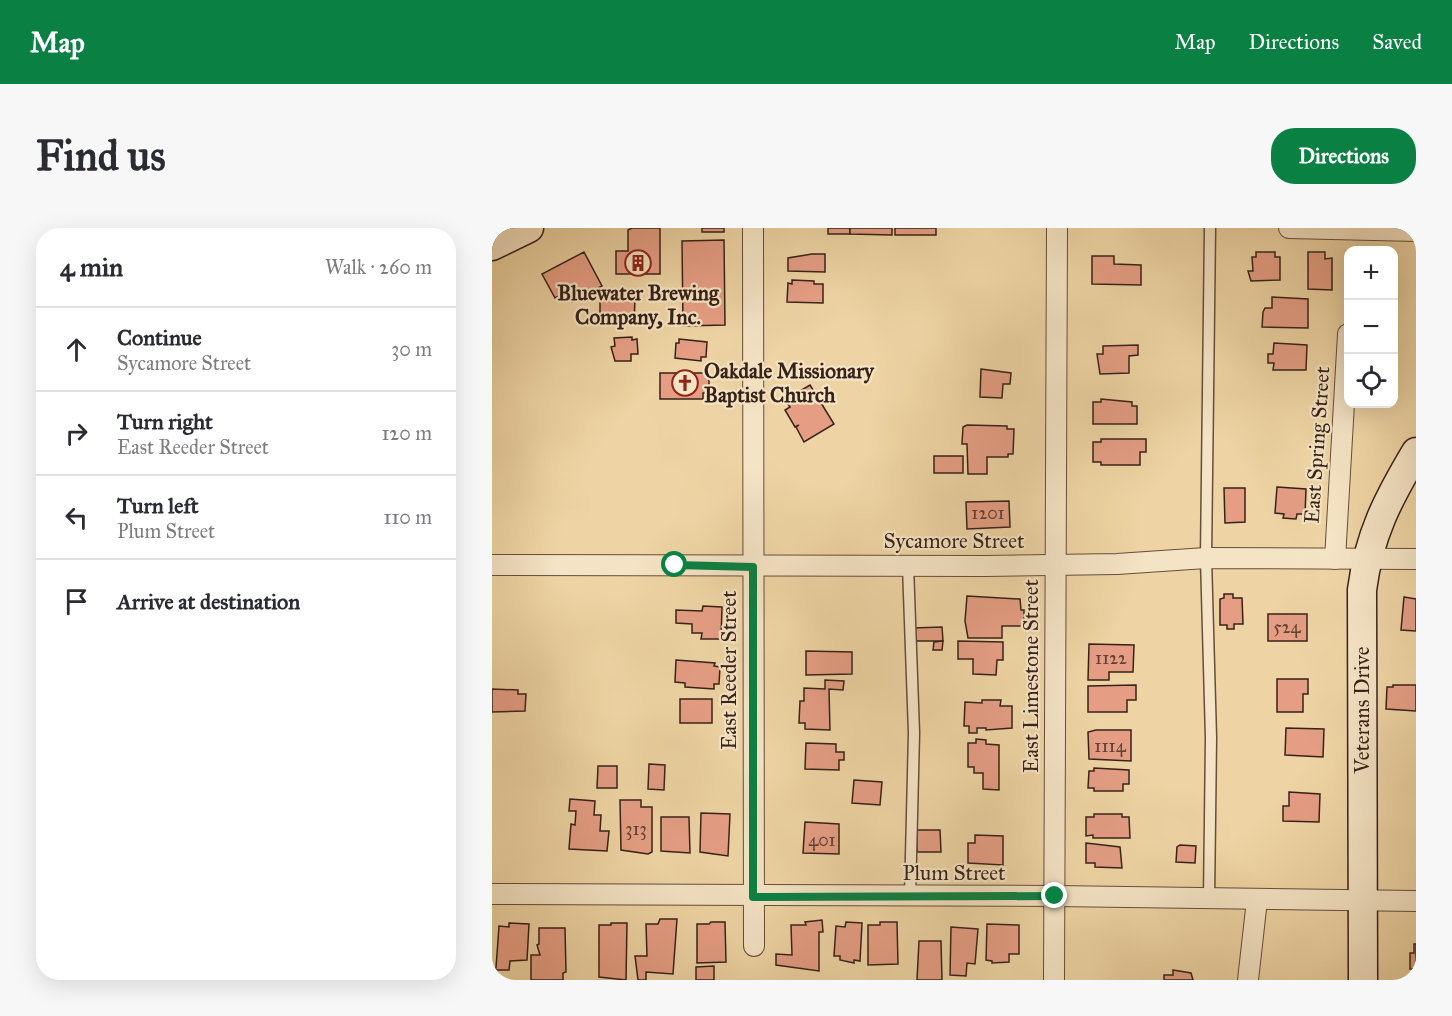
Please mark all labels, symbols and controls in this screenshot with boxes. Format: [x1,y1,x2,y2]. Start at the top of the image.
text: Map [30,25,85,60]
text: Map [1175,29,1216,55]
text: Directions [1249,29,1339,55]
text: Saved [1372,29,1422,55]
button: Directions [1271,128,1416,184]
text: Find us [36,130,166,182]
map controls [1344,246,1398,408]
button: + [1344,246,1398,300]
building icon: Bluewater Brewing Company, Inc. [623,248,653,278]
text: 4 min [60,251,123,283]
text: Walk · 260 m [325,255,432,279]
place label: Bluewater Brewing Company, Inc. [557,280,720,330]
button: − [1344,300,1398,354]
text: Continue [117,324,202,351]
icon: ahead [60,333,93,366]
text: 30 m [391,337,432,361]
text: Sycamore Street [117,351,251,375]
button: locate [1344,354,1398,408]
place label: Oakdale Missionary Baptist Church [704,358,875,408]
street label: East Spring Street [1299,365,1336,524]
church icon: Oakdale Missionary Baptist Church [670,368,700,398]
text: Turn right [117,408,213,435]
icon: right [60,417,93,450]
text: 120 m [381,421,432,445]
text: East Reeder Street [117,435,269,459]
text: Turn left [117,492,199,519]
icon: left [60,501,93,534]
house number: 1201 [971,502,1005,524]
text: 110 m [384,505,432,529]
text: Plum Street [117,519,215,543]
street label: Sycamore Street [884,528,1025,554]
route start [661,551,687,577]
street label: East Limestone Street [1018,579,1044,773]
icon: arrive [60,585,93,618]
text: Arrive at destination [117,588,300,615]
street label: East Reeder Street [716,590,742,750]
house number: 524 [1273,616,1302,638]
street label: Veterans Drive [1349,646,1375,774]
house number: 1122 [1095,647,1127,669]
house number: 1114 [1094,735,1127,757]
house number: 313 [625,818,647,840]
house number: 401 [808,829,836,851]
street label: Plum Street [902,860,1006,886]
route end [1041,882,1067,908]

